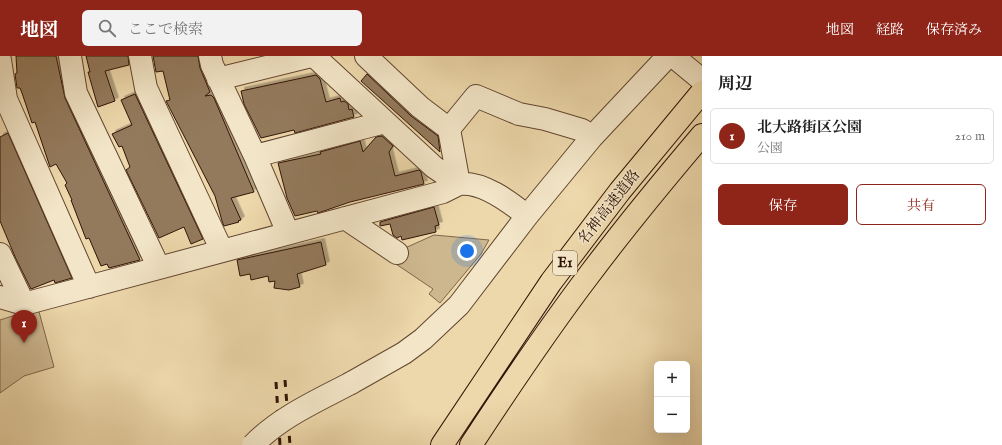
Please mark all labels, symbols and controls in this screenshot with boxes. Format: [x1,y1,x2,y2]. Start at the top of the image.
search box [82,10,362,46]
icon: search [96,17,118,39]
text: 地図 [20,19,58,43]
text: ここで検索 [128,20,203,39]
text: 地図 [826,21,854,39]
text: 経路 [876,21,904,39]
text: 保存済み [926,21,982,39]
text: 周辺 [718,74,752,95]
text: 北大路街区公園 [757,118,862,137]
text: 1 [730,128,734,145]
text: 210 m [955,128,985,145]
text: 公園 [757,140,783,157]
street label: 名神高速道路 [574,166,644,248]
button: 保存 [718,184,848,225]
button: 共有 [856,184,986,225]
your location [457,241,477,261]
road number: E1 [553,251,577,275]
pin: 1 [11,310,37,343]
map controls [654,361,690,433]
button: + [654,361,690,397]
button: − [654,397,690,433]

